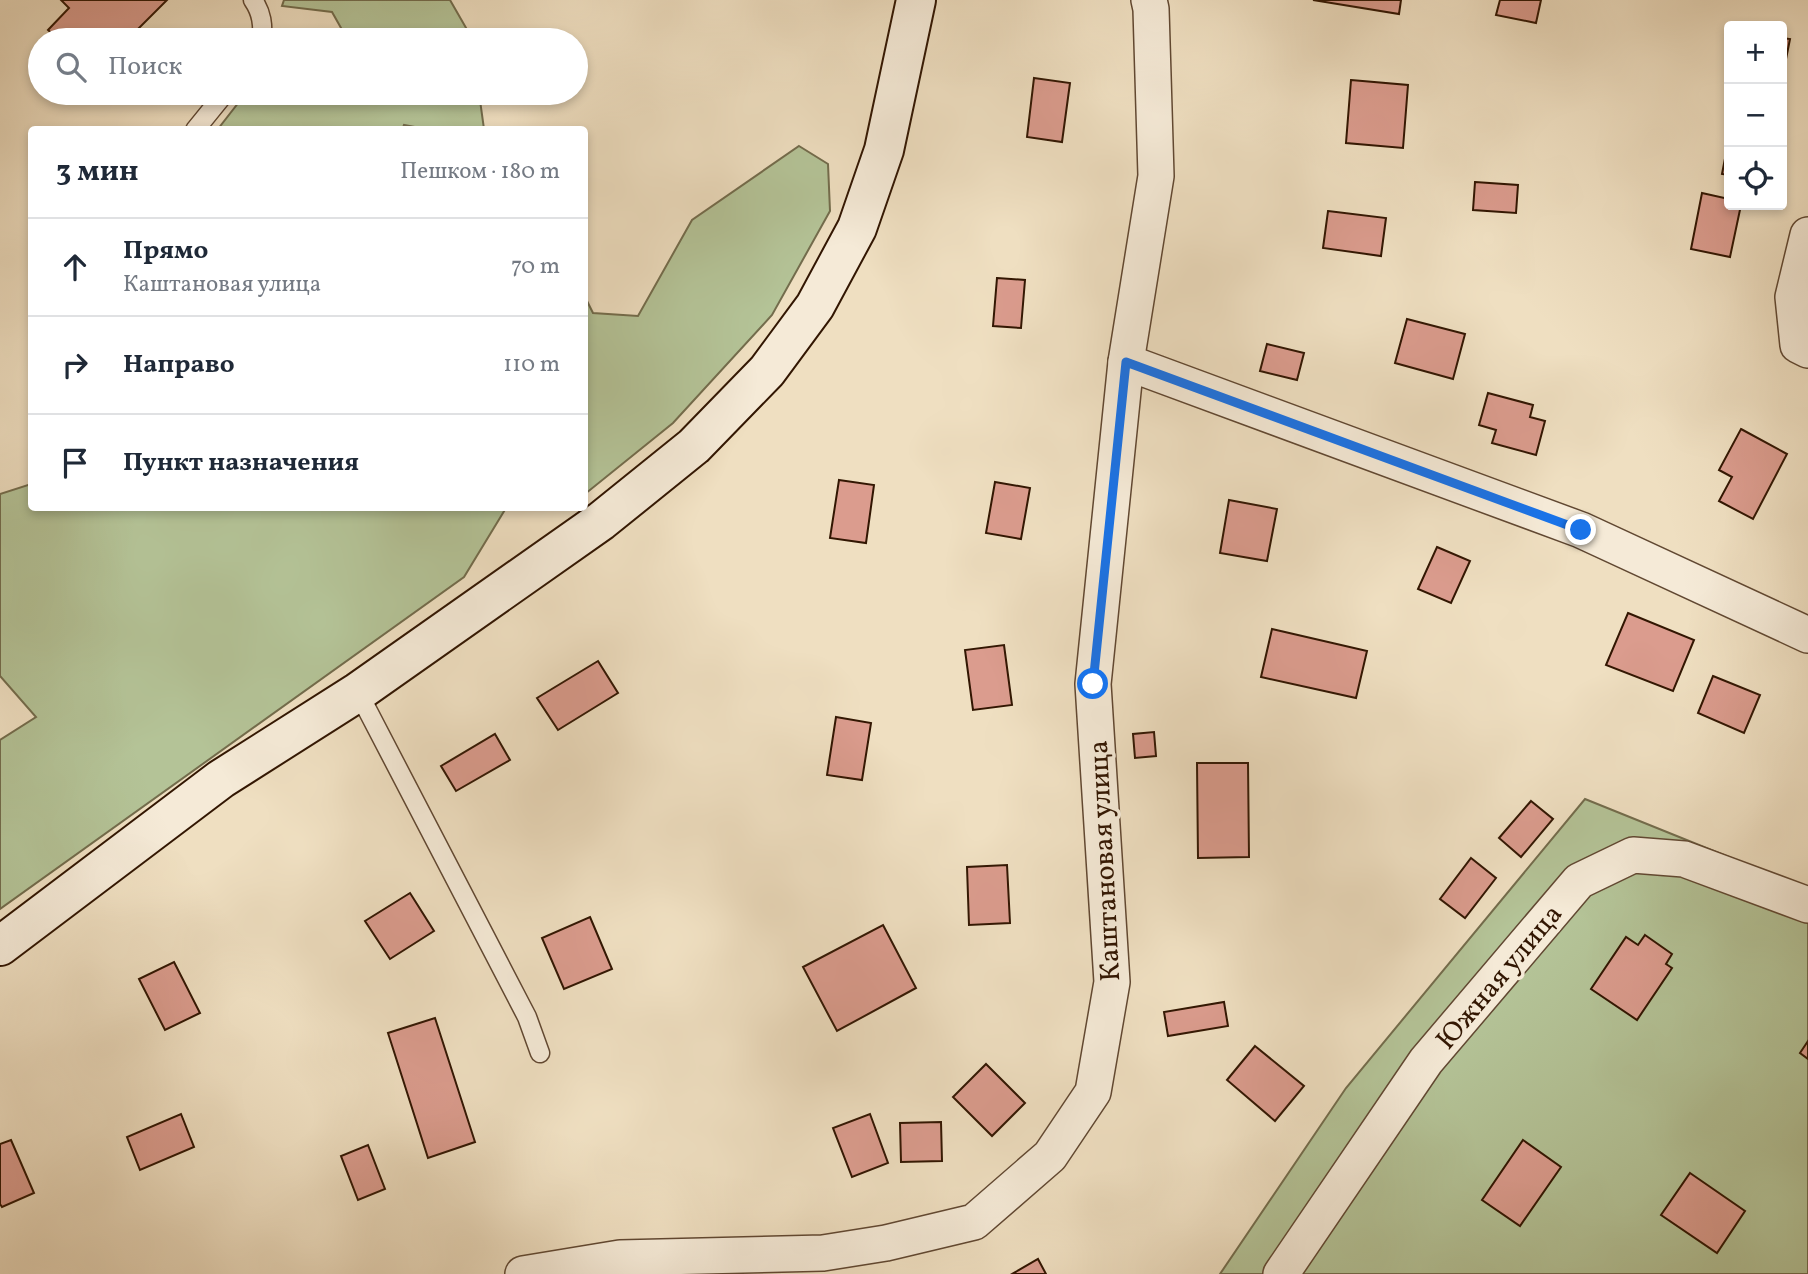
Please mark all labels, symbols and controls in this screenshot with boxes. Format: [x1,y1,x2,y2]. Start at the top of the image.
map controls [1724,21,1787,210]
button: + [1724,21,1787,84]
search box [28,28,588,105]
icon: search [52,48,90,86]
text: Поиск [108,49,182,85]
button: − [1724,84,1787,147]
button: locate [1724,147,1787,210]
text: 3 мин [56,151,139,193]
text: Пешком · 180 m [400,156,560,188]
text: Прямо [123,233,208,269]
icon: ahead [56,248,94,286]
text: 70 m [511,251,560,283]
text: Каштановая улица [123,269,321,301]
icon: right [56,346,94,384]
text: Направо [123,347,235,383]
text: 110 m [503,349,560,381]
icon: arrive [56,444,94,482]
text: Пункт назначения [123,445,359,481]
route end [1565,514,1596,545]
route start [1077,668,1108,699]
street label: Каштановая улица [1080,739,1131,982]
street label: Южная улица [1427,897,1572,1059]

